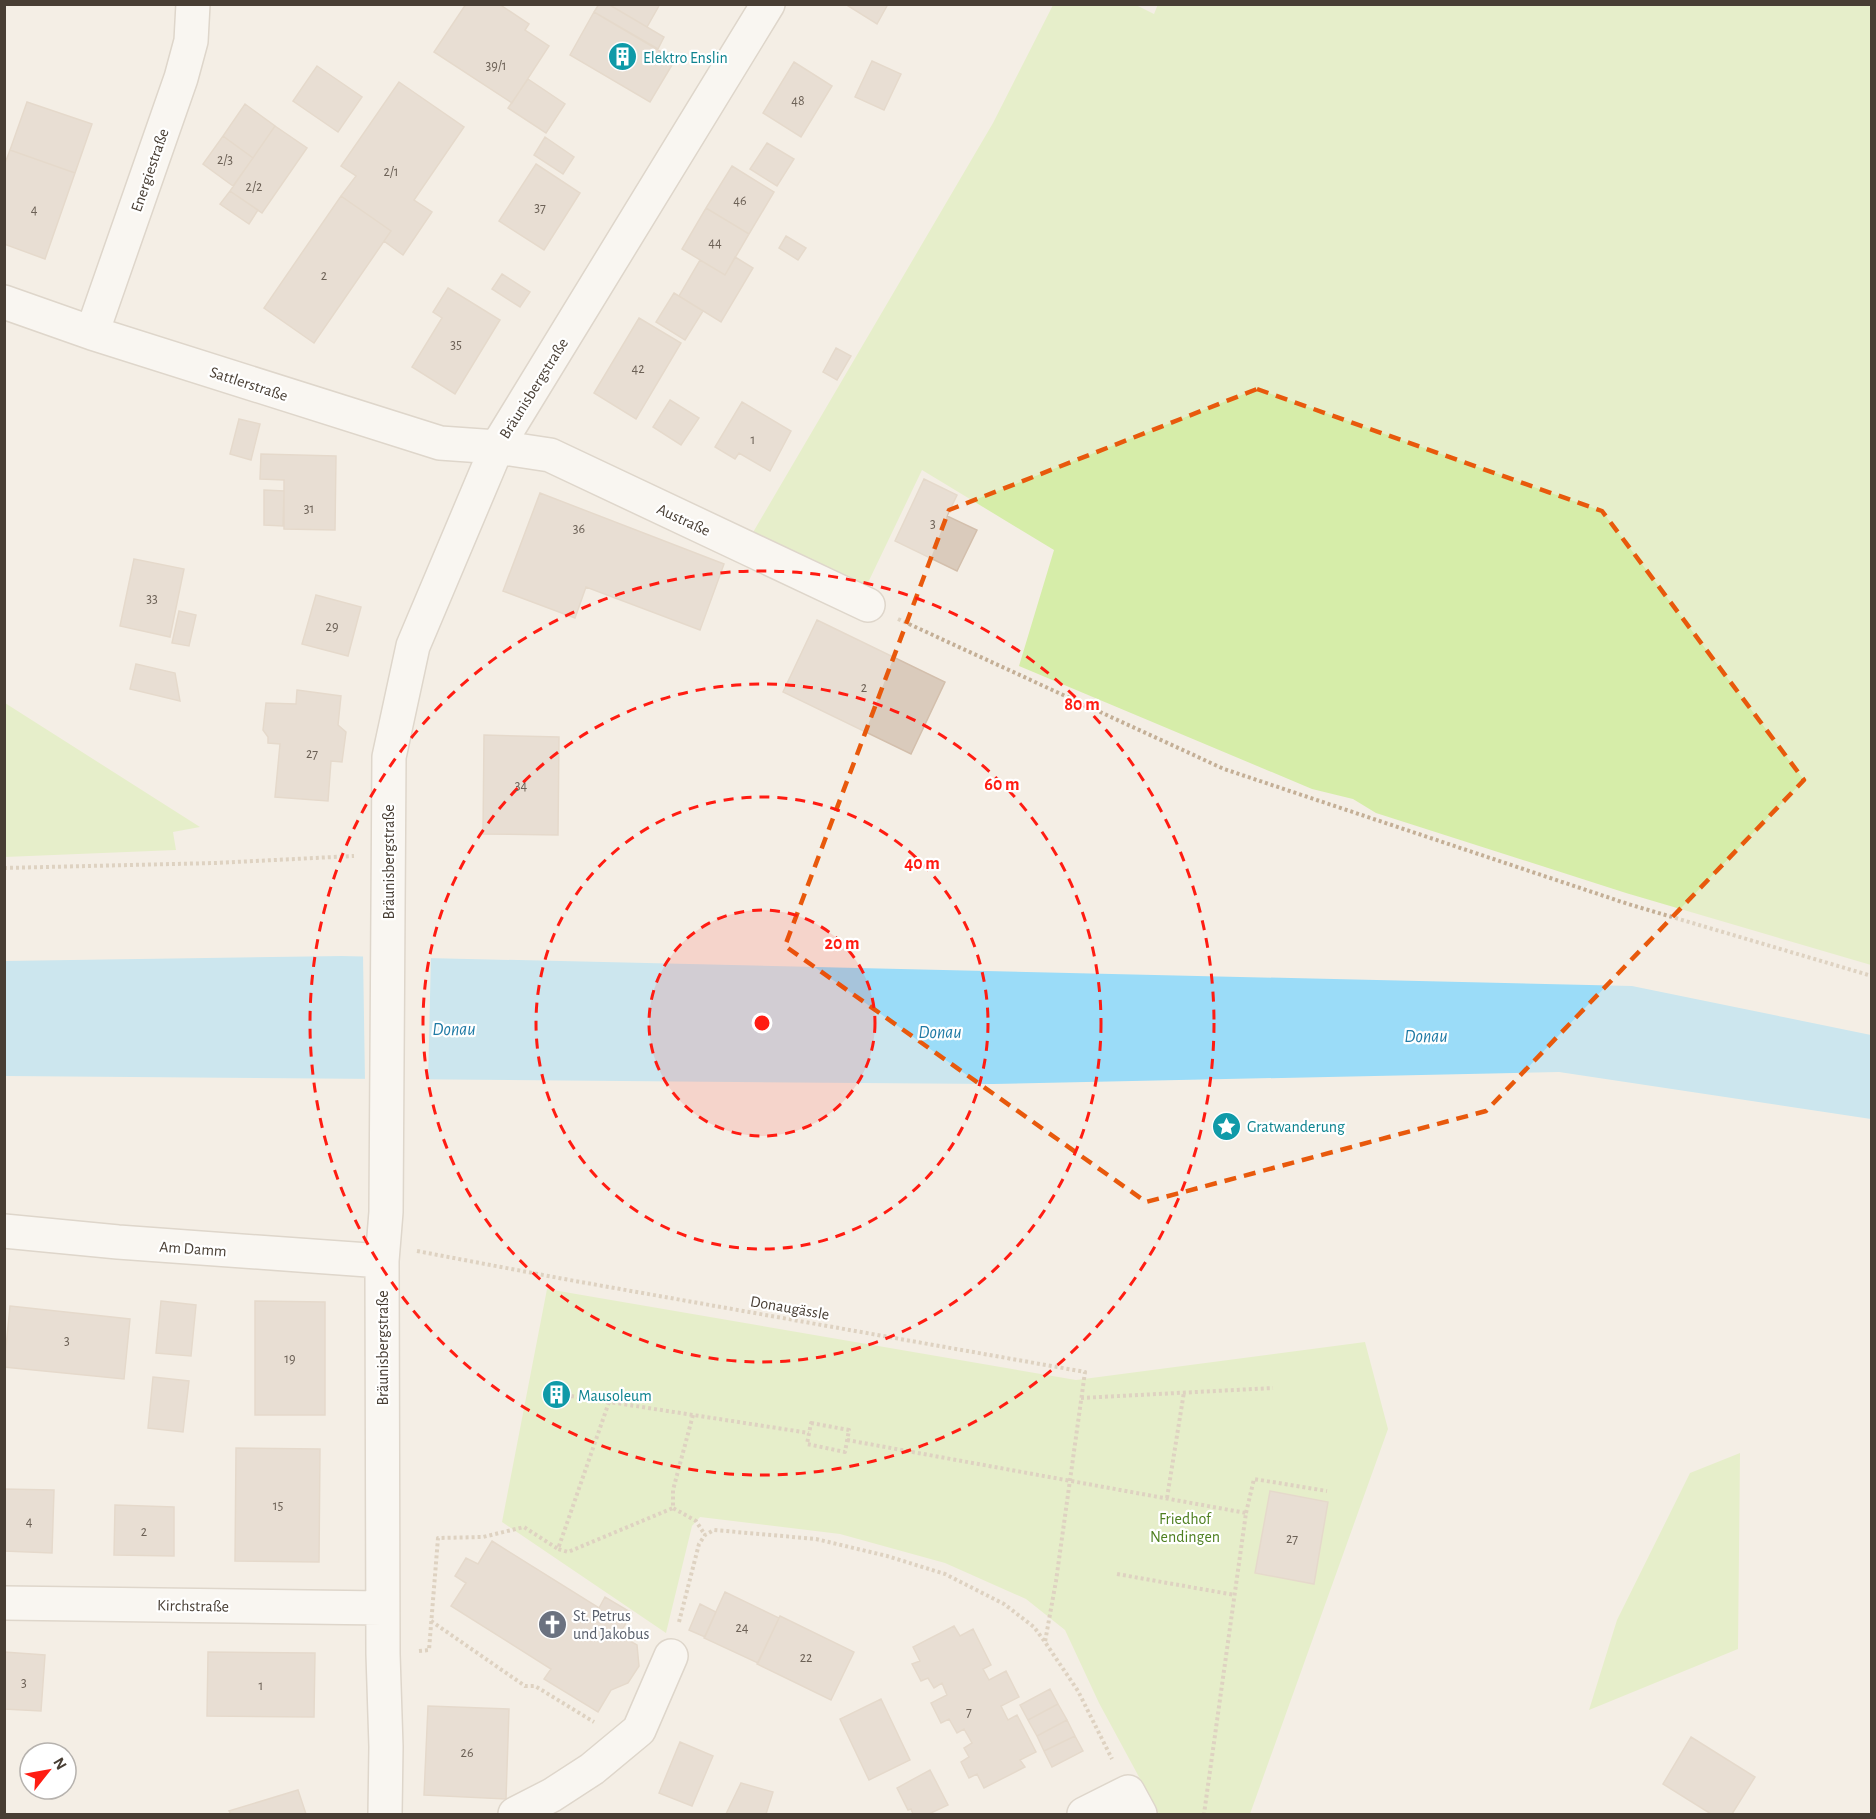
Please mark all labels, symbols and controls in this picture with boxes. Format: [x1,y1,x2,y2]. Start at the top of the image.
building icon: Elektro Enslin [606,41,638,73]
place label: Elektro Enslin [643,50,728,66]
house number: 39/1 [485,59,507,73]
house number: 48 [791,94,805,108]
street label: Energiestraße [128,127,172,214]
house number: 2/3 [217,153,233,167]
house number: 2/1 [383,165,399,179]
house number: 2/2 [246,180,262,194]
house number: 46 [733,194,747,208]
house number: 37 [534,201,546,215]
house number: 4 [31,203,38,217]
house number: 44 [708,236,722,250]
house number: 2 [321,269,327,283]
street label: Bräunisbergstraße [497,335,571,442]
house number: 35 [450,338,462,352]
house number: 42 [631,362,645,376]
street label: Sattlerstraße [208,364,290,404]
house number: 1 [751,433,755,447]
street label: Austraße [654,501,713,539]
house number: 31 [304,502,314,516]
house number: 3 [930,517,936,531]
house number: 36 [573,522,585,536]
house number: 33 [146,592,158,606]
house number: 29 [326,620,338,634]
house number: 2 [861,681,867,695]
text: 80 m [1064,696,1100,714]
house number: 27 [306,747,318,761]
text: 60 m [984,776,1020,794]
house number: 34 [515,779,528,793]
street label: Bräunisbergstraße [381,804,397,920]
text: 40 m [904,855,940,873]
text: 20 m [824,935,860,953]
centre of rings [752,1013,772,1033]
water label: Donau [432,1021,476,1039]
water label: Donau [918,1024,962,1042]
water label: Donau [1404,1028,1448,1046]
place icon: Gratwanderung [1210,1110,1242,1142]
place label: Gratwanderung [1247,1119,1345,1135]
street label: Am Damm [159,1239,227,1259]
street label: Bräunisbergstraße [375,1290,391,1406]
street label: Donaugässle [749,1293,831,1323]
house number: 3 [64,1334,70,1348]
house number: 19 [284,1352,296,1366]
building icon: Mausoleum [541,1379,573,1411]
place label: Mausoleum [578,1388,652,1404]
house number: 15 [273,1499,283,1513]
park label: Friedhof Nendingen [1150,1511,1220,1545]
house number: 4 [26,1515,33,1529]
house number: 2 [141,1525,147,1539]
house number: 27 [1286,1532,1298,1546]
street label: Kirchstraße [157,1597,229,1615]
church icon: St. Petrus und Jakobus [536,1608,568,1640]
place label: St. Petrus und Jakobus [573,1608,649,1642]
house number: 24 [735,1621,749,1635]
house number: 22 [800,1651,812,1665]
house number: 3 [21,1676,27,1690]
house number: 1 [259,1679,263,1693]
house number: 7 [966,1705,972,1719]
north arrow [18,1741,78,1801]
house number: 26 [461,1746,473,1760]
text: N [50,1755,70,1773]

